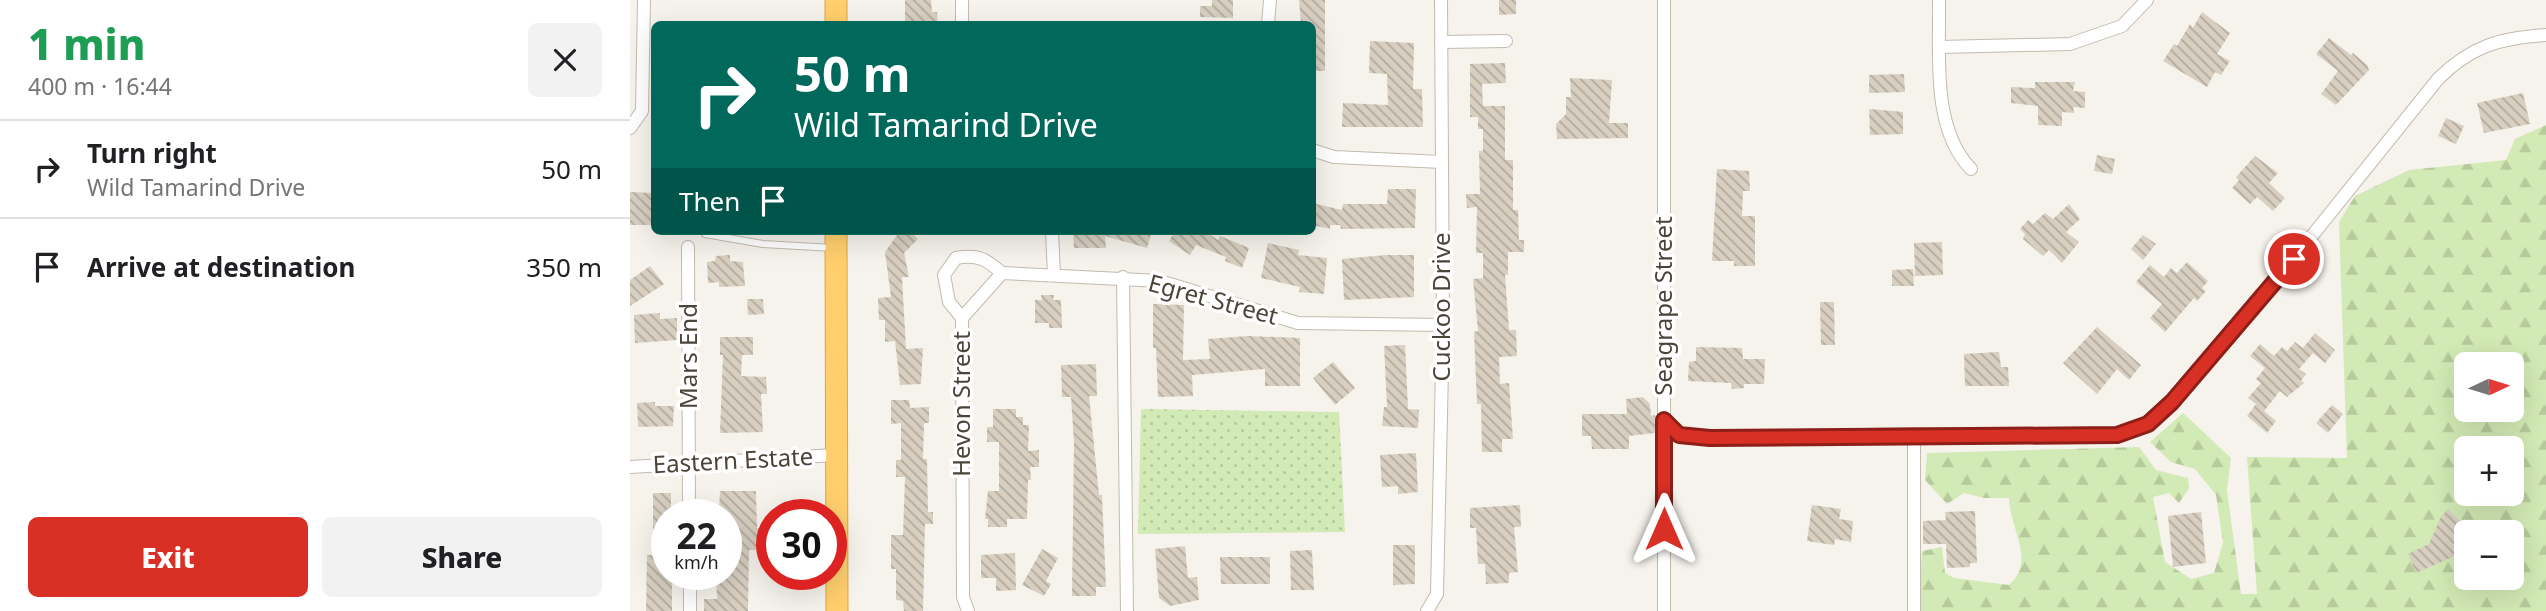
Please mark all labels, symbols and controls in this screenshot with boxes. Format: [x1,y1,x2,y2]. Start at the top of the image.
text: 1 min [28,15,145,72]
button: close [528,23,602,97]
text: 50 m [794,40,911,106]
icon: right [679,49,770,140]
text: 400 m · 16:44 [28,70,172,102]
text: Wild Tamarind Drive [794,103,1098,146]
text: Turn right [87,135,217,171]
icon: right [28,150,66,188]
text: 50 m [541,151,602,187]
text: Wild Tamarind Drive [87,171,305,203]
icon: arrive [754,182,792,220]
text: Then [679,183,740,219]
street label: Seagrape Street [1646,216,1679,396]
pin [2264,229,2324,289]
street label: Cuckoo Drive [1424,233,1457,381]
icon: arrive [2275,240,2313,278]
icon: arrive [28,248,66,286]
text: Arrive at destination [87,249,356,285]
text: 350 m [526,249,602,285]
street label: Egret Street [1145,265,1282,332]
street label: Mars End [671,303,704,409]
street label: Hevon Street [944,331,977,477]
north arrow [2454,352,2524,422]
map controls [2454,352,2524,590]
button: + [2454,436,2524,506]
street label: Eastern Estate [652,439,814,480]
position arrow [1627,492,1701,566]
speed limit sign: 30 [756,499,847,590]
text: 22 [676,512,717,559]
button: Exit [28,517,308,597]
button: Share [322,517,602,597]
button: − [2454,520,2524,590]
text: km/h [674,550,719,574]

